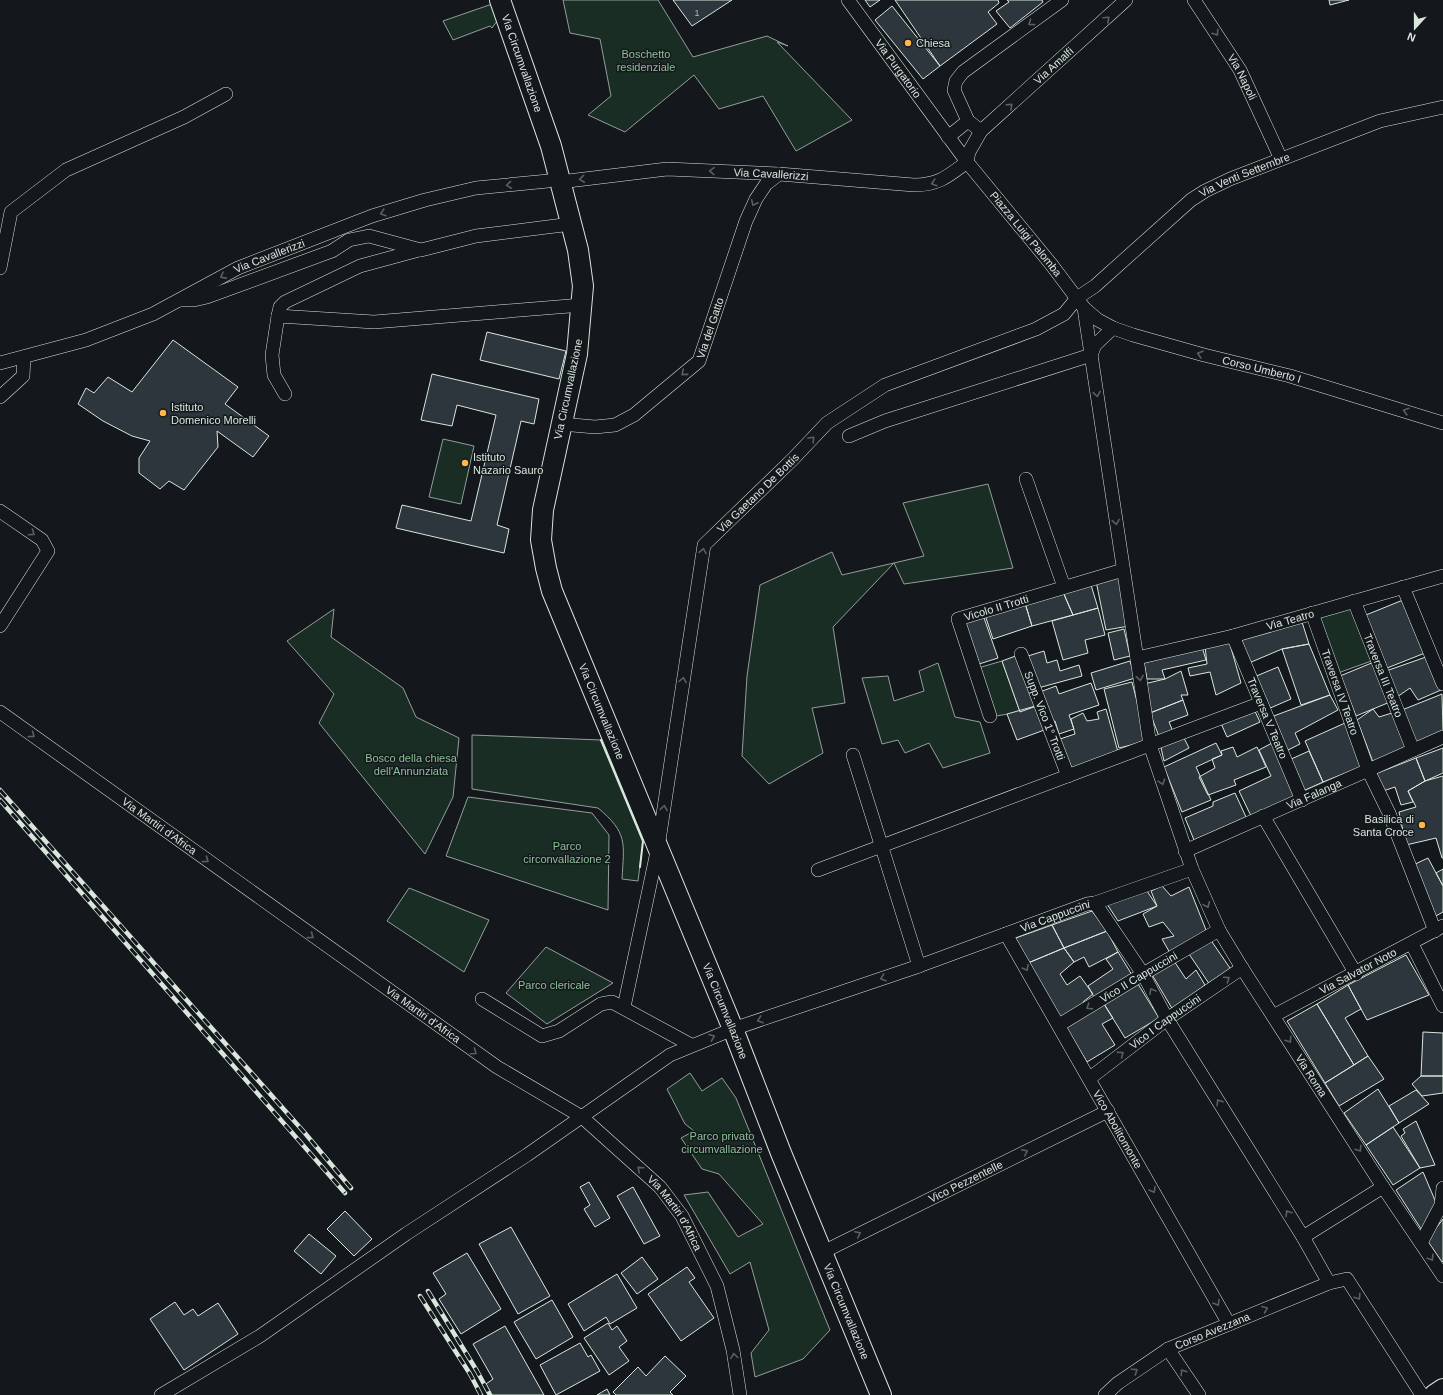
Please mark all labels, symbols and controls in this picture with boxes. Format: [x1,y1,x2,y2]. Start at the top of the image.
house number: 1 [694,8,700,18]
north arrow [1395,8,1435,48]
street label: Via Circumvallazione [500,13,545,114]
one-way arrow [1102,16,1110,23]
one-way arrow [1028,19,1035,26]
one-way arrow [1211,28,1218,35]
text: N [1406,30,1417,44]
street label: Via Purgatorio [873,37,924,100]
place label: Chiesa [916,37,951,49]
marker: Chiesa [903,38,913,48]
street label: Via Amalfi [1031,45,1076,86]
park label: Boschetto residenziale [617,48,675,73]
street label: Via Napoli [1225,52,1259,102]
one-way arrow [1006,104,1013,111]
street label: Via Venti Settembre [1197,150,1291,199]
street label: Via Cavallerizzi [733,166,809,182]
one-way arrow [709,167,715,176]
one-way arrow [579,174,585,183]
one-way arrow [931,178,938,187]
one-way arrow [506,180,512,189]
street label: Piazza Luigi Palomba [988,189,1065,279]
one-way arrow [751,199,759,207]
one-way arrow [379,208,386,217]
street label: Via Cavallerizzi [232,237,306,275]
one-way arrow [220,271,227,279]
street label: Via del Gatto [694,296,726,360]
street label: Via Circumvallazione [551,338,585,440]
one-way arrow [1196,350,1203,358]
street label: Corso Umberto I [1221,354,1303,385]
one-way arrow [682,369,689,376]
one-way arrow [1092,391,1100,397]
place label: Istituto Domenico Morelli [171,401,256,426]
one-way arrow [1402,407,1409,416]
marker: Istituto Domenico Morelli [158,408,168,418]
one-way arrow [807,436,815,444]
street label: Via Gaetano De Bottis [715,450,802,535]
place label: Istituto Nazario Sauro [473,451,543,476]
marker: Istituto Nazario Sauro [460,458,470,468]
one-way arrow [1111,519,1120,525]
one-way arrow [28,528,35,536]
one-way arrow [698,548,707,555]
street label: Vicolo II Trotti [963,592,1030,623]
street label: Via Teatro [1265,607,1316,632]
street label: Traversa III Teatro [1362,632,1405,719]
street label: Traversa IV Teatro [1319,648,1361,737]
street label: Via Circumvallazione [577,662,627,761]
street label: Supp. Vico 1° Trotti [1022,669,1067,762]
one-way arrow [1135,675,1144,682]
street label: Traversa V Teatro [1245,676,1290,760]
one-way arrow [679,677,687,683]
one-way arrow [27,730,34,737]
park label: Bosco della chiesa dell'Annunziata [365,752,458,777]
street label: Via Falanga [1285,776,1344,811]
one-way arrow [1158,778,1166,785]
street label: Via Martiri d'Africa [120,795,200,857]
one-way arrow [659,805,668,811]
place label: Basilica di Santa Croce [1353,813,1414,838]
marker: Basilica di Santa Croce [1417,820,1427,830]
park label: Parco circonvallazione 2 [523,840,611,865]
one-way arrow [201,855,208,862]
street label: Via Cappuccini [1019,898,1090,934]
one-way arrow [1203,901,1211,908]
one-way arrow [307,931,314,939]
street label: Via Salvator Noto [1317,946,1398,996]
street label: Vico II Cappuccini [1098,949,1180,1005]
street label: Via Circumvallazione [700,961,750,1061]
one-way arrow [1021,964,1028,971]
one-way arrow [879,974,886,982]
one-way arrow [1222,977,1229,984]
park label: Parco clericale [518,979,590,991]
street label: Via Martiri d'Africa [384,984,463,1045]
one-way arrow [1150,988,1157,995]
street label: Vico I Cappuccini [1127,992,1203,1051]
one-way arrow [1086,1002,1093,1009]
one-way arrow [756,1016,763,1024]
one-way arrow [709,1034,716,1042]
one-way arrow [1284,1036,1291,1043]
one-way arrow [470,1047,477,1054]
one-way arrow [1117,1052,1124,1059]
street label: Via Roma [1293,1052,1330,1100]
street label: Vico Abolitomonte [1091,1088,1145,1170]
one-way arrow [1217,1099,1224,1106]
park label: Parco privato circumvallazione [681,1130,763,1155]
one-way arrow [1354,1145,1362,1152]
one-way arrow [1021,1149,1028,1157]
street label: Vico Pezzentelle [926,1158,1005,1205]
one-way arrow [637,1166,645,1174]
street label: Via Martiri d'Africa [645,1173,705,1253]
one-way arrow [1148,1186,1155,1193]
one-way arrow [1285,1210,1293,1217]
one-way arrow [854,1232,861,1239]
one-way arrow [1426,1253,1433,1260]
street label: Via Circumvallazione [821,1262,872,1361]
one-way arrow [1353,1293,1361,1300]
one-way arrow [1213,1299,1220,1306]
one-way arrow [1260,1306,1268,1314]
street label: Corso Avezzana [1173,1310,1252,1352]
one-way arrow [730,1353,739,1359]
one-way arrow [1131,1369,1138,1376]
one-way arrow [1181,1369,1188,1376]

